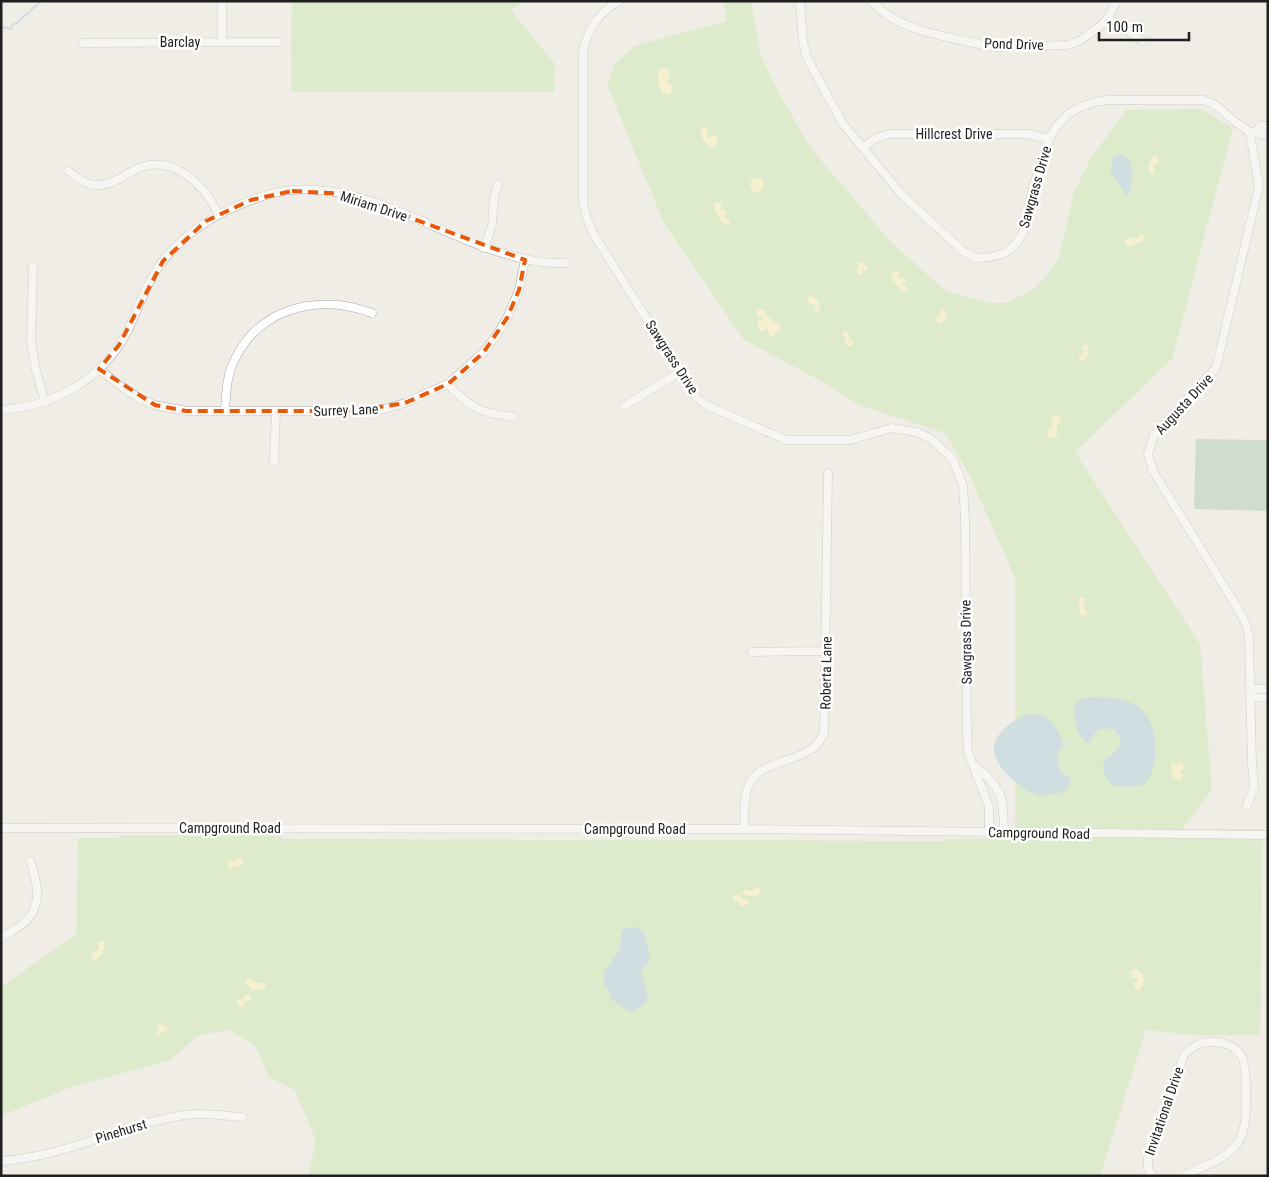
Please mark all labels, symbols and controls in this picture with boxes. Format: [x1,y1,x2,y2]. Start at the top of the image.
scale bar [1099,10,1189,42]
text: 100 m [1106,18,1143,36]
street label: Barclay [160,34,200,50]
street label: Pond Drive [984,35,1044,53]
street label: Hillcrest Drive [915,126,993,142]
street label: Sawgrass Drive [1016,144,1054,230]
street label: Miriam Drive [338,188,410,225]
street label: Sawgrass Drive [642,317,702,397]
street label: Augusta Drive [1152,370,1216,438]
street label: Surrey Lane [313,401,379,419]
street label: Sawgrass Drive [957,599,975,684]
street label: Roberta Lane [817,636,835,710]
street label: Campground Road [179,820,281,836]
street label: Campground Road [584,821,686,837]
street label: Campground Road [988,824,1090,842]
street label: Invitational Drive [1141,1064,1187,1157]
street label: Pinehurst [93,1116,149,1146]

